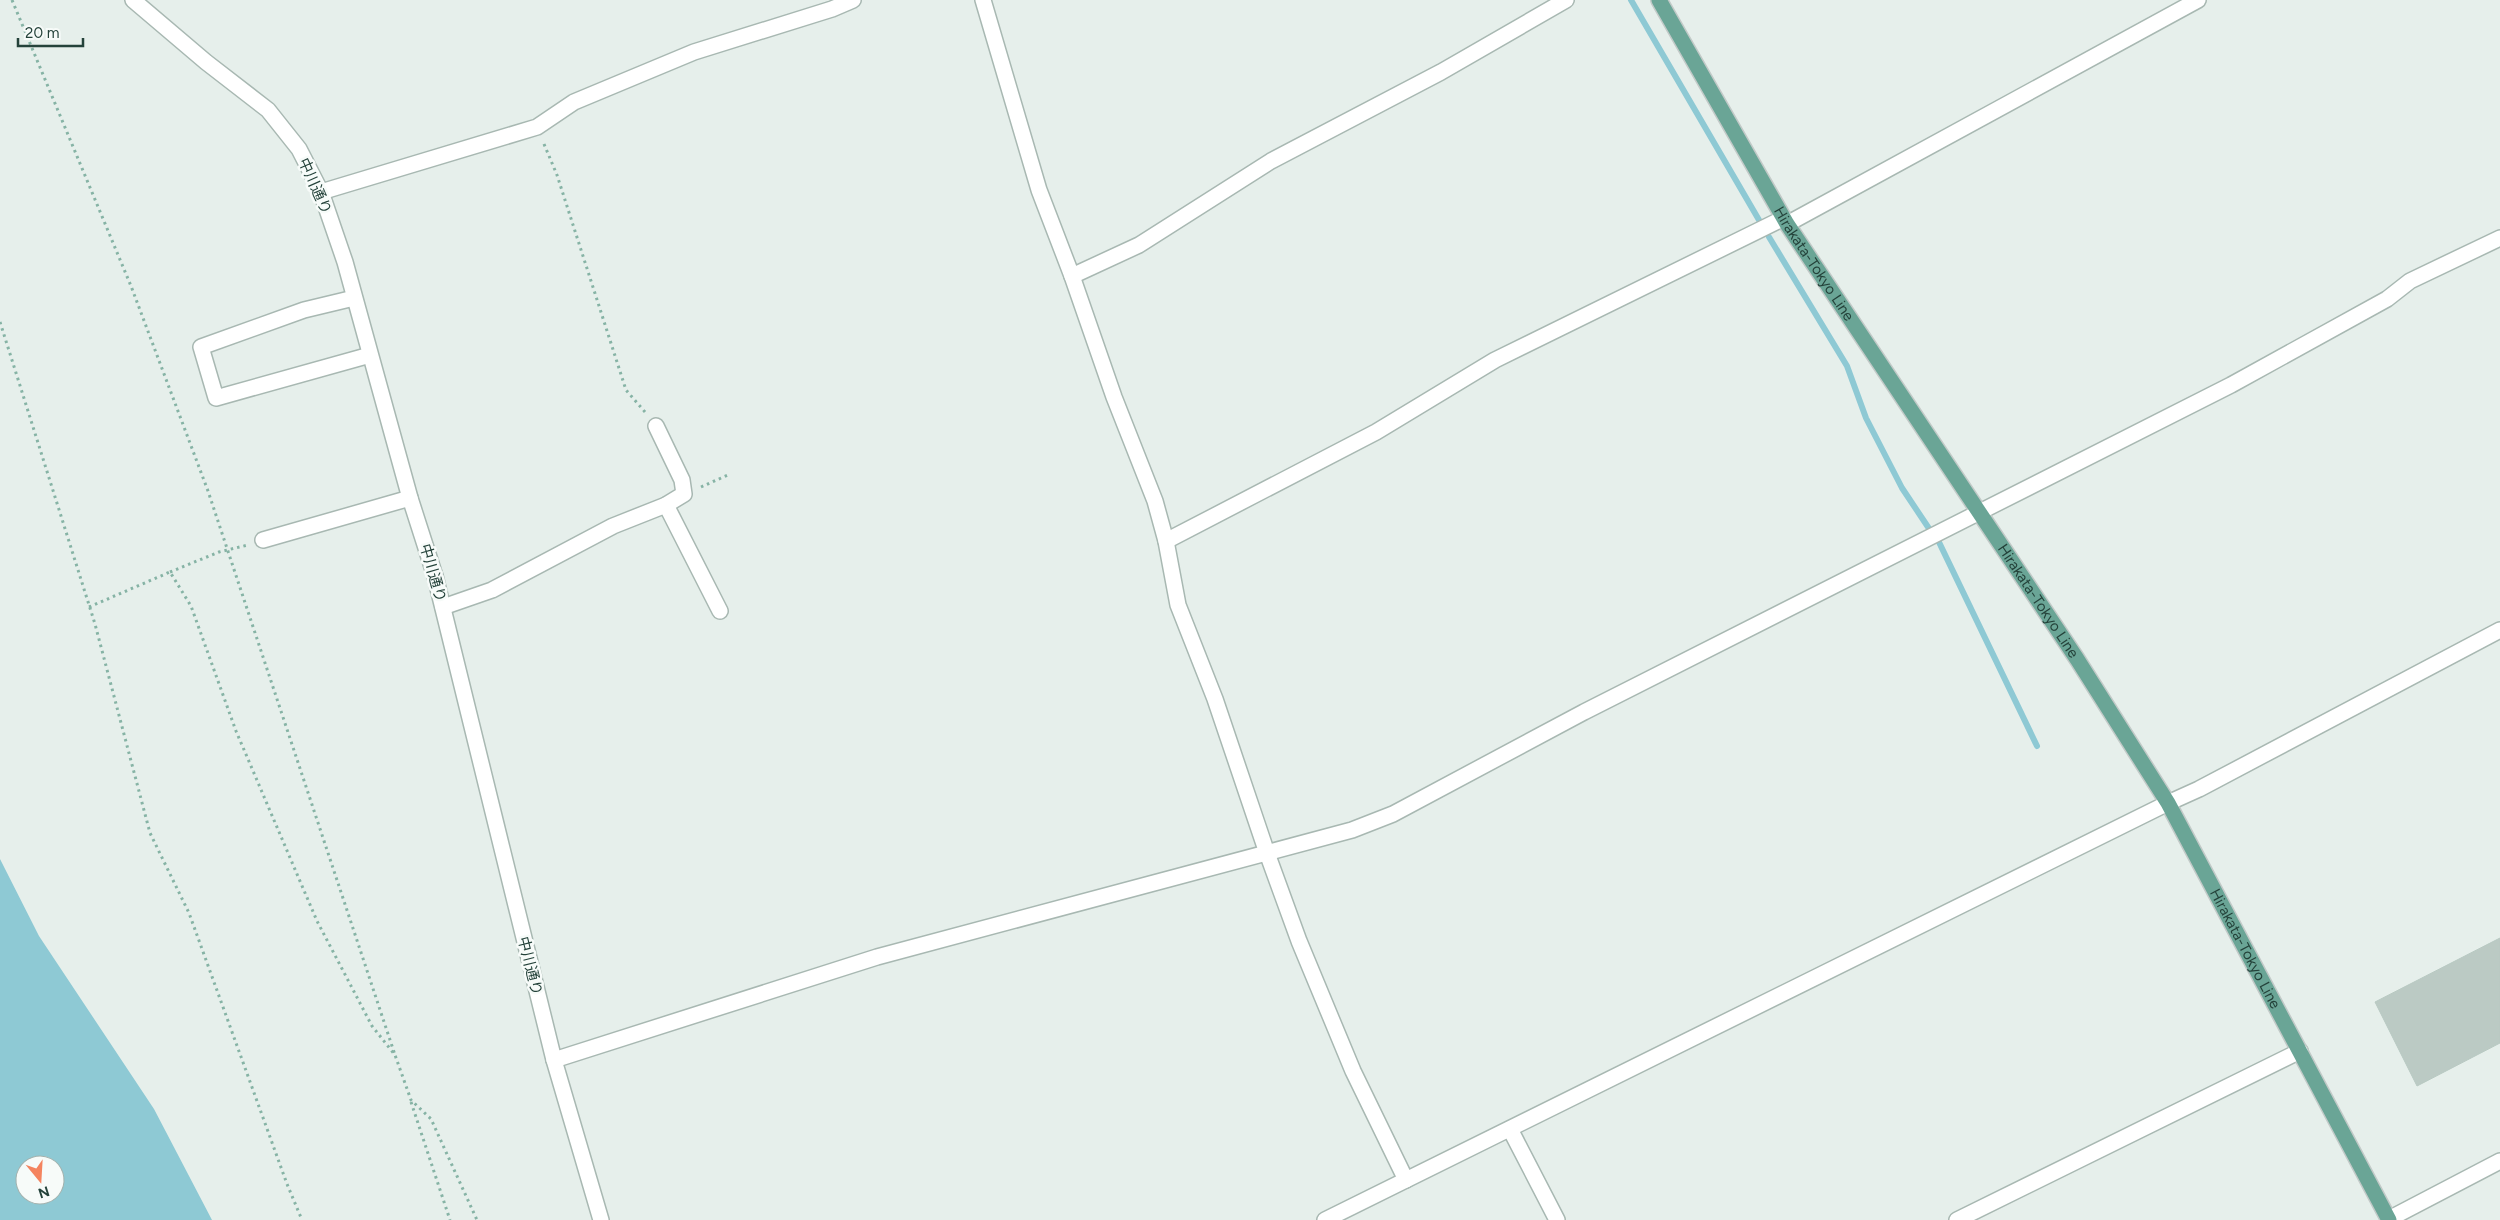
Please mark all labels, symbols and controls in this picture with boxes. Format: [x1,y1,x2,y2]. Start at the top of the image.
scale bar [18,15,82,47]
text: 20 m [25,24,59,42]
street label: 中川通り [295,155,335,217]
street label: Hirakata-Tokyo Line [1770,203,1858,324]
street label: Hirakata-Tokyo Line [1994,541,2083,661]
street label: 中川通り [416,542,450,604]
street label: Hirakata-Tokyo Line [2206,886,2284,1012]
street label: 中川通り [514,935,546,997]
north arrow [15,1155,65,1205]
text: N [36,1182,52,1202]

